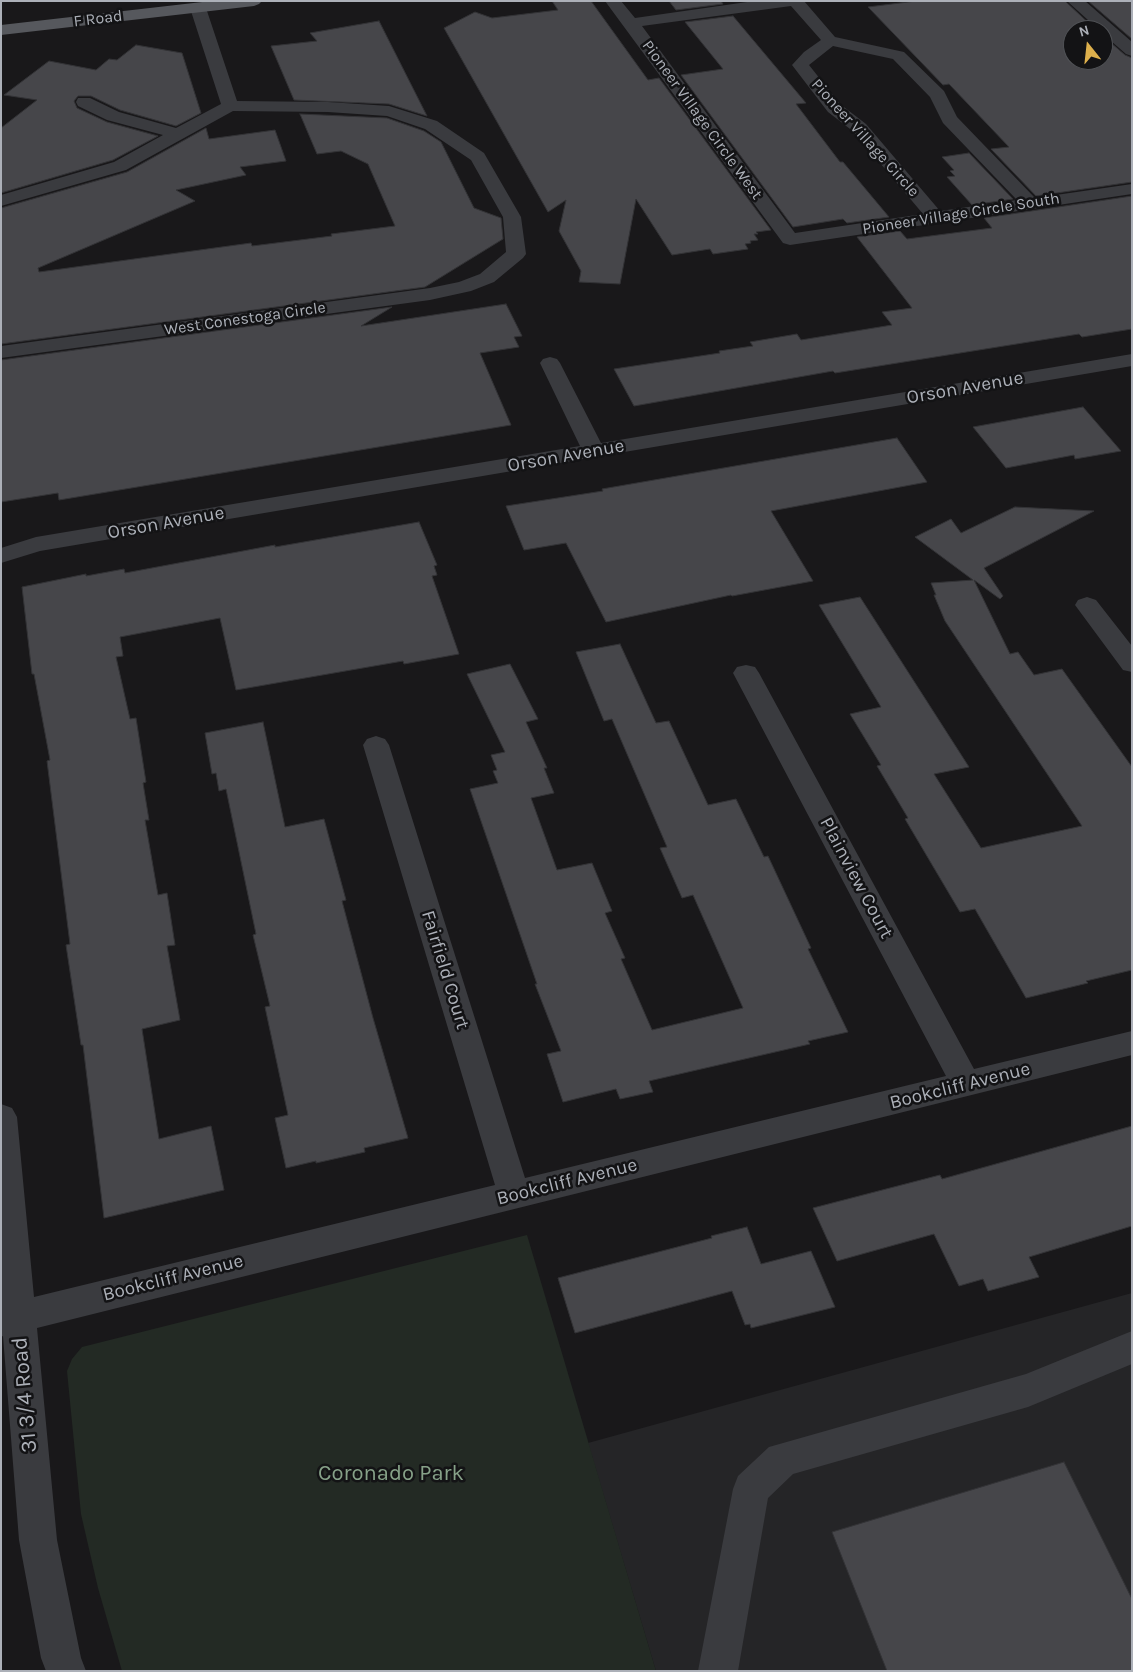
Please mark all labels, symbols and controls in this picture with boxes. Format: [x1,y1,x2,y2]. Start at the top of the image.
street label: F Road [73,6,123,32]
north arrow [1063,20,1113,70]
text: N [1077,22,1091,41]
street label: Pioneer Village Circle West [638,37,766,203]
street label: Pioneer Village Circle [807,75,923,201]
street label: Pioneer Village Circle South [861,189,1061,239]
street label: West Conestoga Circle [163,298,327,340]
street label: Orson Avenue [905,367,1025,409]
street label: Orson Avenue [506,435,626,477]
street label: Orson Avenue [106,502,226,544]
street label: Plainview Court [814,813,898,943]
street label: Fairfield Court [416,908,474,1032]
street label: Bookcliff Avenue [887,1058,1033,1114]
street label: Bookcliff Avenue [494,1154,640,1210]
street label: Bookcliff Avenue [100,1250,246,1306]
street label: 31 3/4 Road [7,1336,43,1454]
park label: Coronado Park [318,1461,464,1487]

